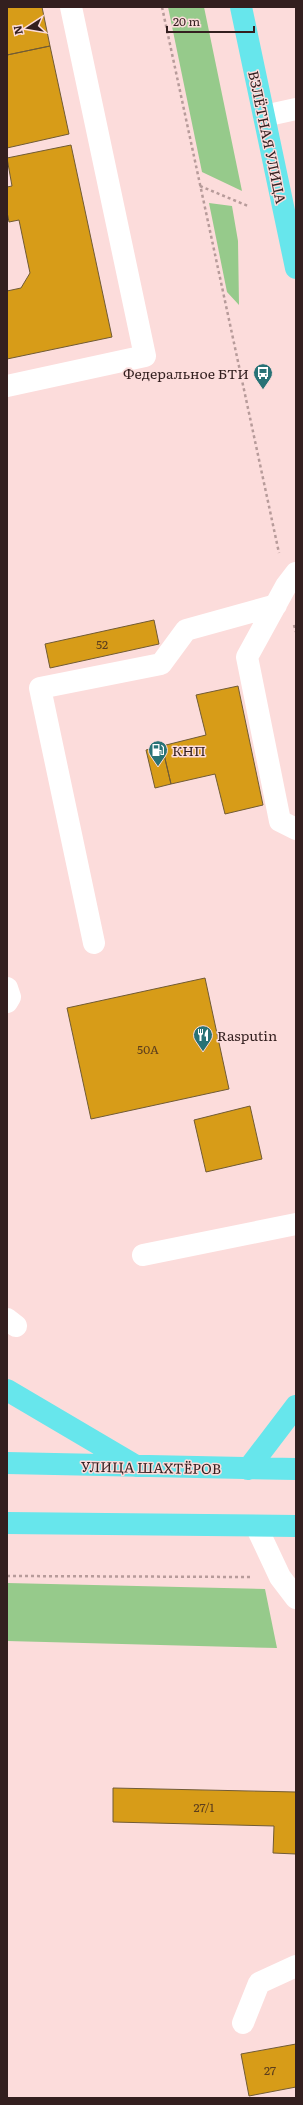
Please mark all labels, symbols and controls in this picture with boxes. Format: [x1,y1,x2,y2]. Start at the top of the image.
north arrow [8,8,48,48]
scale bar [167,8,254,34]
text: 20 m [173,12,200,30]
text: N [8,24,26,36]
street label: ВЗЛЁТНАЯ УЛИЦА [244,69,292,206]
bus stop icon: Федеральное БТИ [252,362,274,390]
place label: Федеральное БТИ [123,363,249,383]
house number: 52 [96,635,108,653]
fuel station icon: КНП [147,739,169,767]
place label: КНП [172,740,206,760]
restaurant icon: Rasputin [192,1024,214,1052]
place label: Rasputin [217,1025,277,1045]
house number: 50А [137,1040,159,1058]
street label: УЛИЦА ШАХТЁРОВ [81,1456,221,1478]
house number: 27/1 [194,1798,215,1816]
house number: 27 [264,2061,276,2079]

